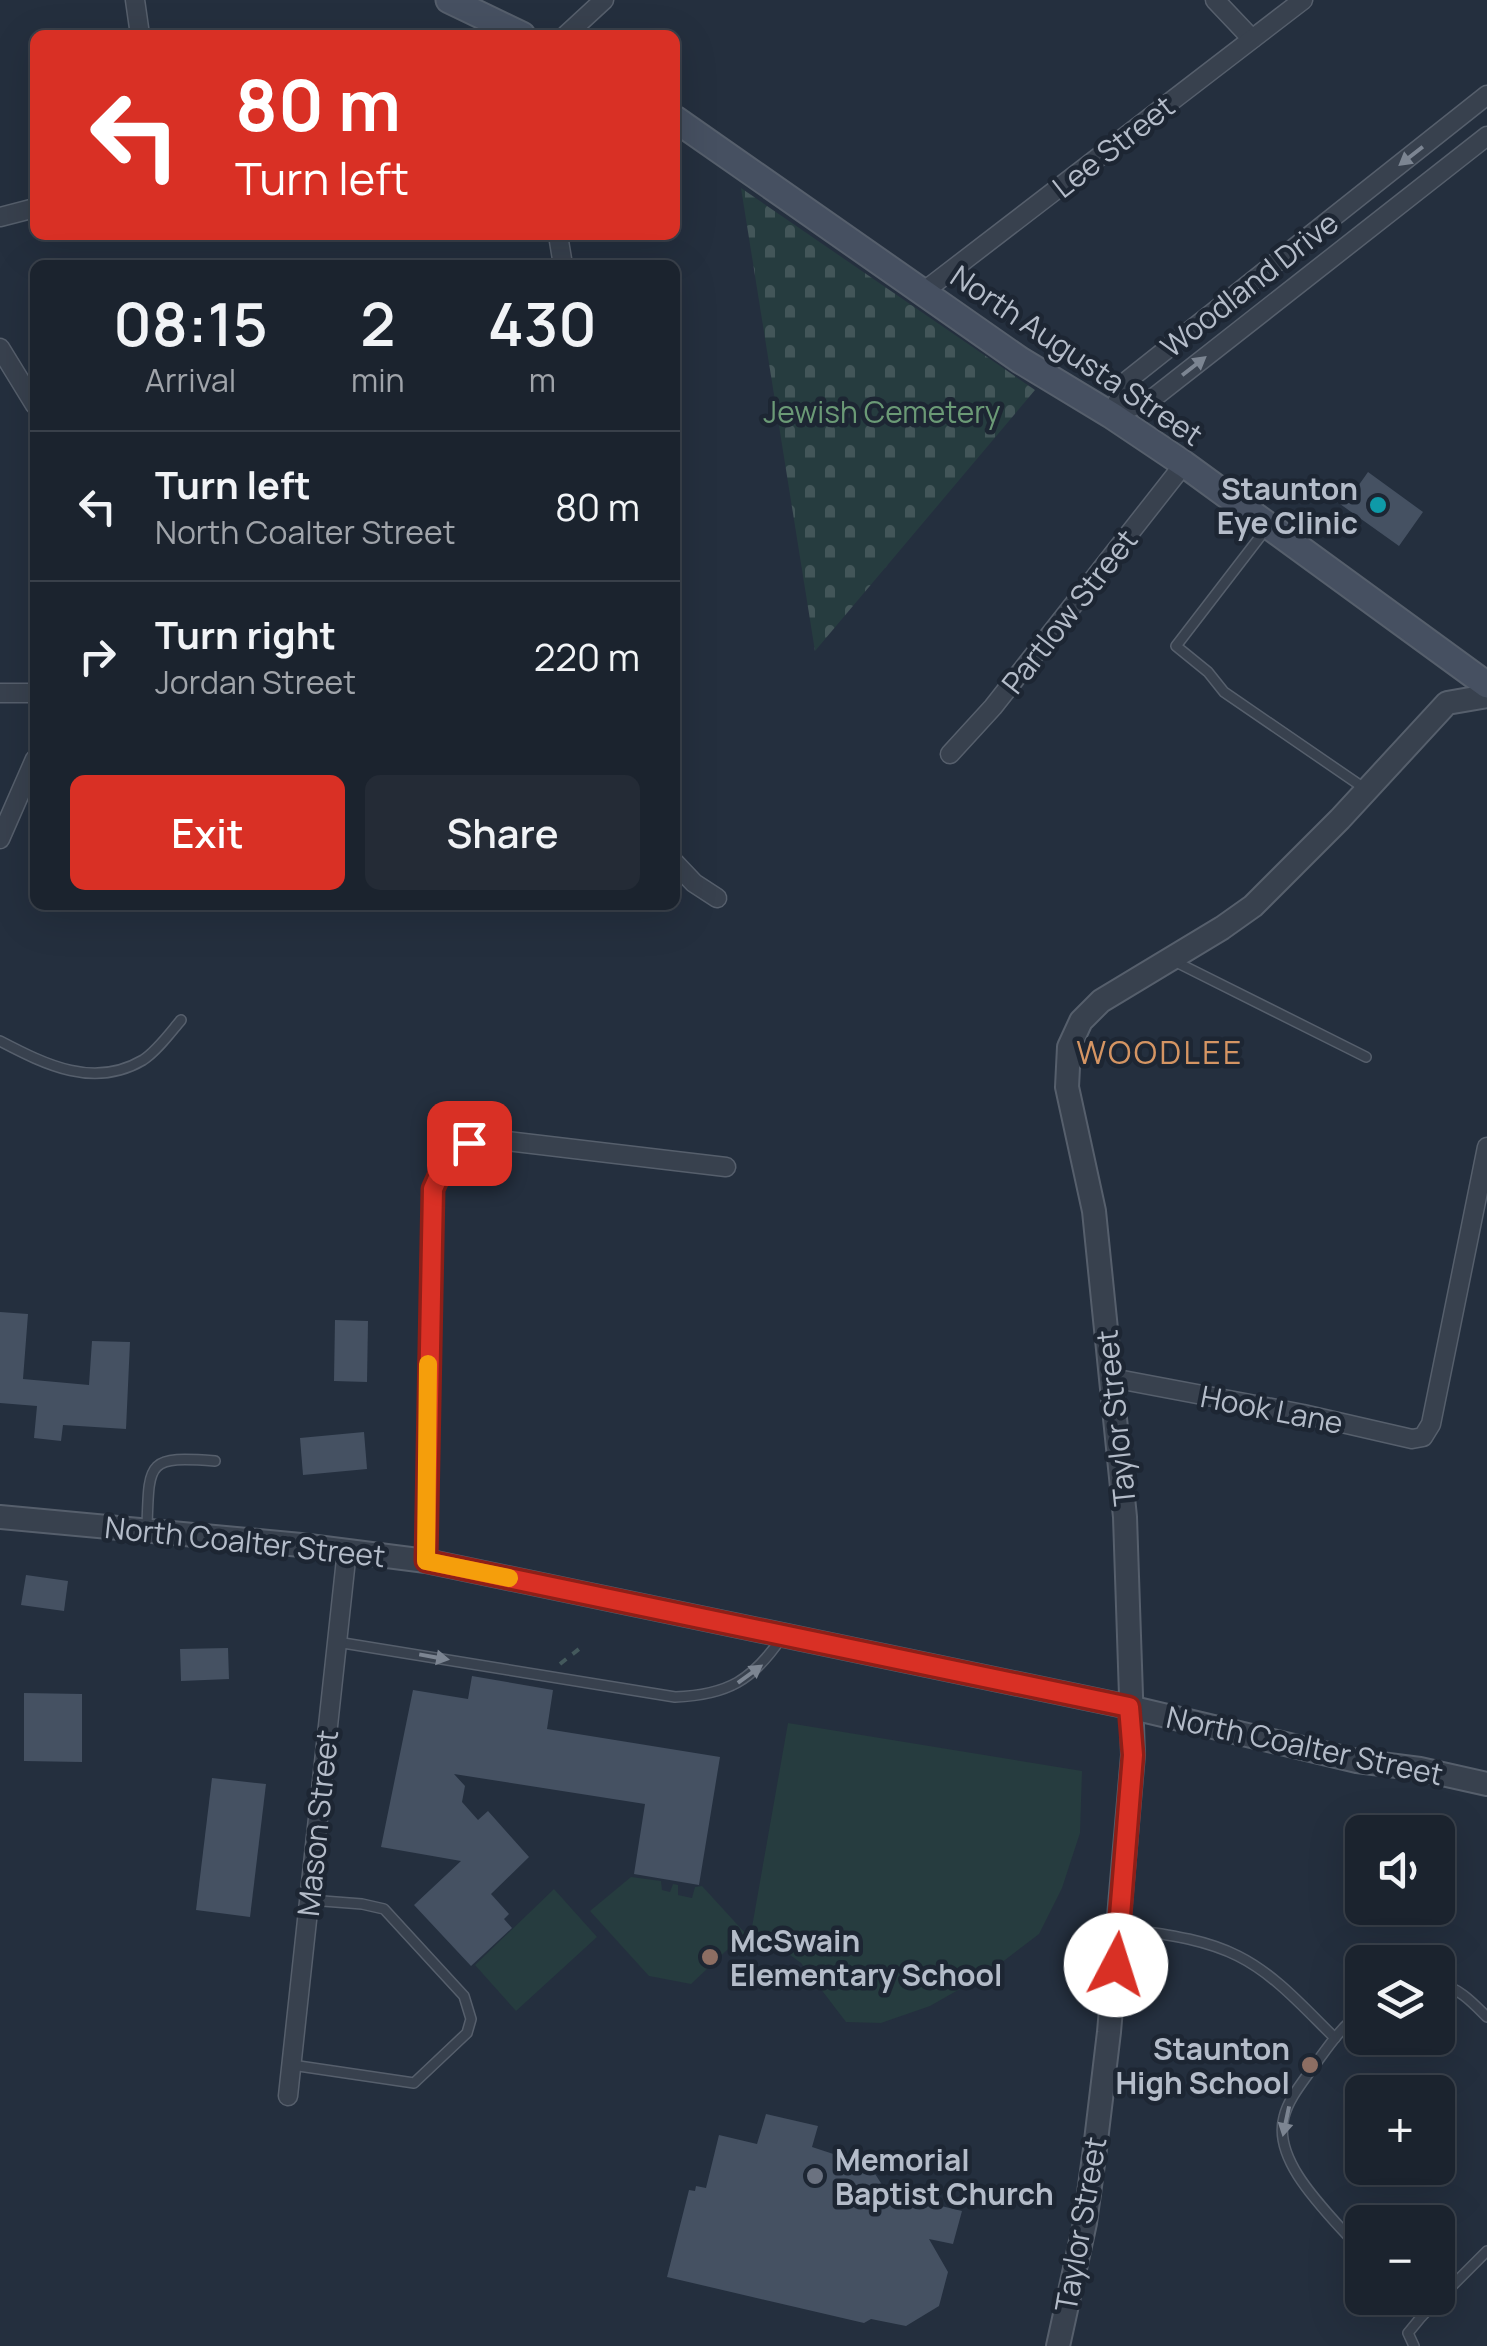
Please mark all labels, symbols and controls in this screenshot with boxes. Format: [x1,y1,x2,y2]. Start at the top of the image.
text: 80 m [235,56,401,152]
icon: left [70,70,200,200]
street label: Lee Street [1043,85,1183,207]
one-way arrow [1398,145,1423,166]
text: Turn left [235,147,409,209]
street label: Woodland Drive [1152,202,1346,366]
street label: North Augusta Street [943,255,1211,455]
text: 08:15 [113,282,268,364]
text: 2 [360,282,395,364]
text: 430 [488,282,597,364]
one-way arrow [1181,356,1207,377]
text: Arrival [145,358,236,402]
text: min [351,358,405,402]
text: m [529,358,556,402]
park label: Jewish Cemetery [763,391,1001,432]
text: Turn left [155,458,311,510]
place label: Staunton Eye Clinic [1217,468,1358,543]
icon: left [70,479,125,534]
text: 80 m [555,480,640,532]
marker: Staunton Eye Clinic [1367,494,1389,516]
text: North Coalter Street [155,510,455,554]
street label: Partlow Street [992,520,1146,702]
text: Turn right [155,608,336,660]
icon: right [70,629,125,684]
text: 220 m [534,630,640,682]
text: Jordan Street [155,660,356,704]
button: Exit [70,775,345,890]
button: Share [365,775,640,890]
district label: WOODLEE [1076,1030,1244,1074]
pin [427,1101,512,1186]
icon: arrive [442,1116,497,1171]
street label: Taylor Street [1085,1328,1145,1508]
street label: Hook Lane [1197,1375,1347,1443]
street label: North Coalter Street [103,1506,387,1576]
one-way arrow [419,1650,450,1665]
one-way arrow [737,1665,763,1684]
street label: North Coalter Street [1163,1696,1447,1794]
street label: Mason Street [287,1728,347,1918]
map controls [1345,1815,1455,2315]
button: sound [1345,1815,1455,1925]
position arrow [1064,1913,1168,2017]
place label: McSwain Elementary School [730,1920,1002,1995]
button: layers [1345,1945,1455,2055]
marker: McSwain Elementary School [699,1946,721,1968]
place label: Staunton High School [1115,2028,1290,2103]
marker: Staunton High School [1299,2054,1321,2076]
button: + [1345,2075,1455,2185]
one-way arrow [1278,2106,1294,2137]
street label: Taylor Street [1044,2133,1116,2315]
place label: Memorial Baptist Church [835,2139,1054,2214]
marker: Memorial Baptist Church [804,2165,826,2187]
button: − [1345,2205,1455,2315]

